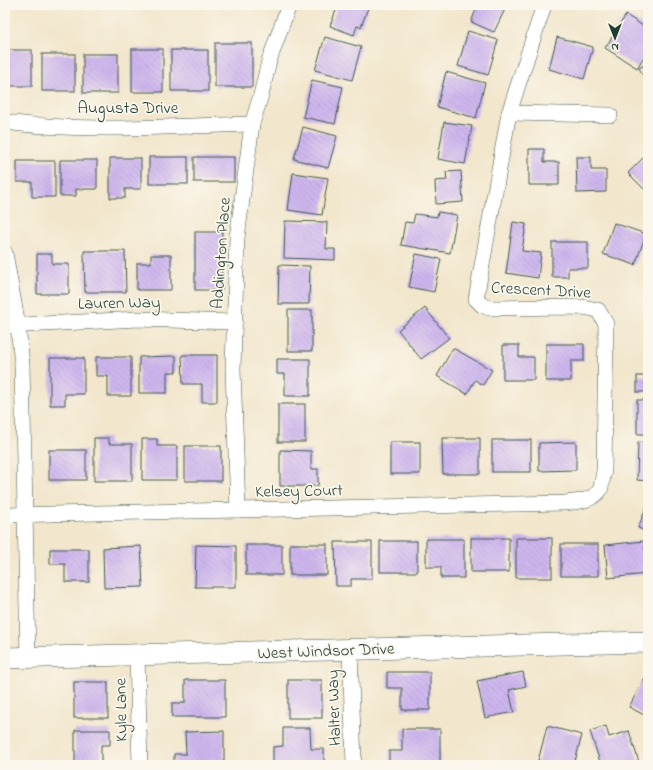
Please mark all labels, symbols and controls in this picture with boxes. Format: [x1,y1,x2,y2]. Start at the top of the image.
north arrow [595,18,635,58]
text: N [611,39,619,55]
street label: Augusta Drive [78,96,179,123]
street label: Addington Place [205,196,240,310]
street label: Crescent Drive [490,275,592,306]
street label: Lauren Way [78,290,160,318]
street label: Kelsey Court [255,478,343,506]
street label: West Windsor Drive [257,637,395,666]
street label: Halter Way [321,669,349,747]
street label: Kyle Lane [108,677,136,742]

